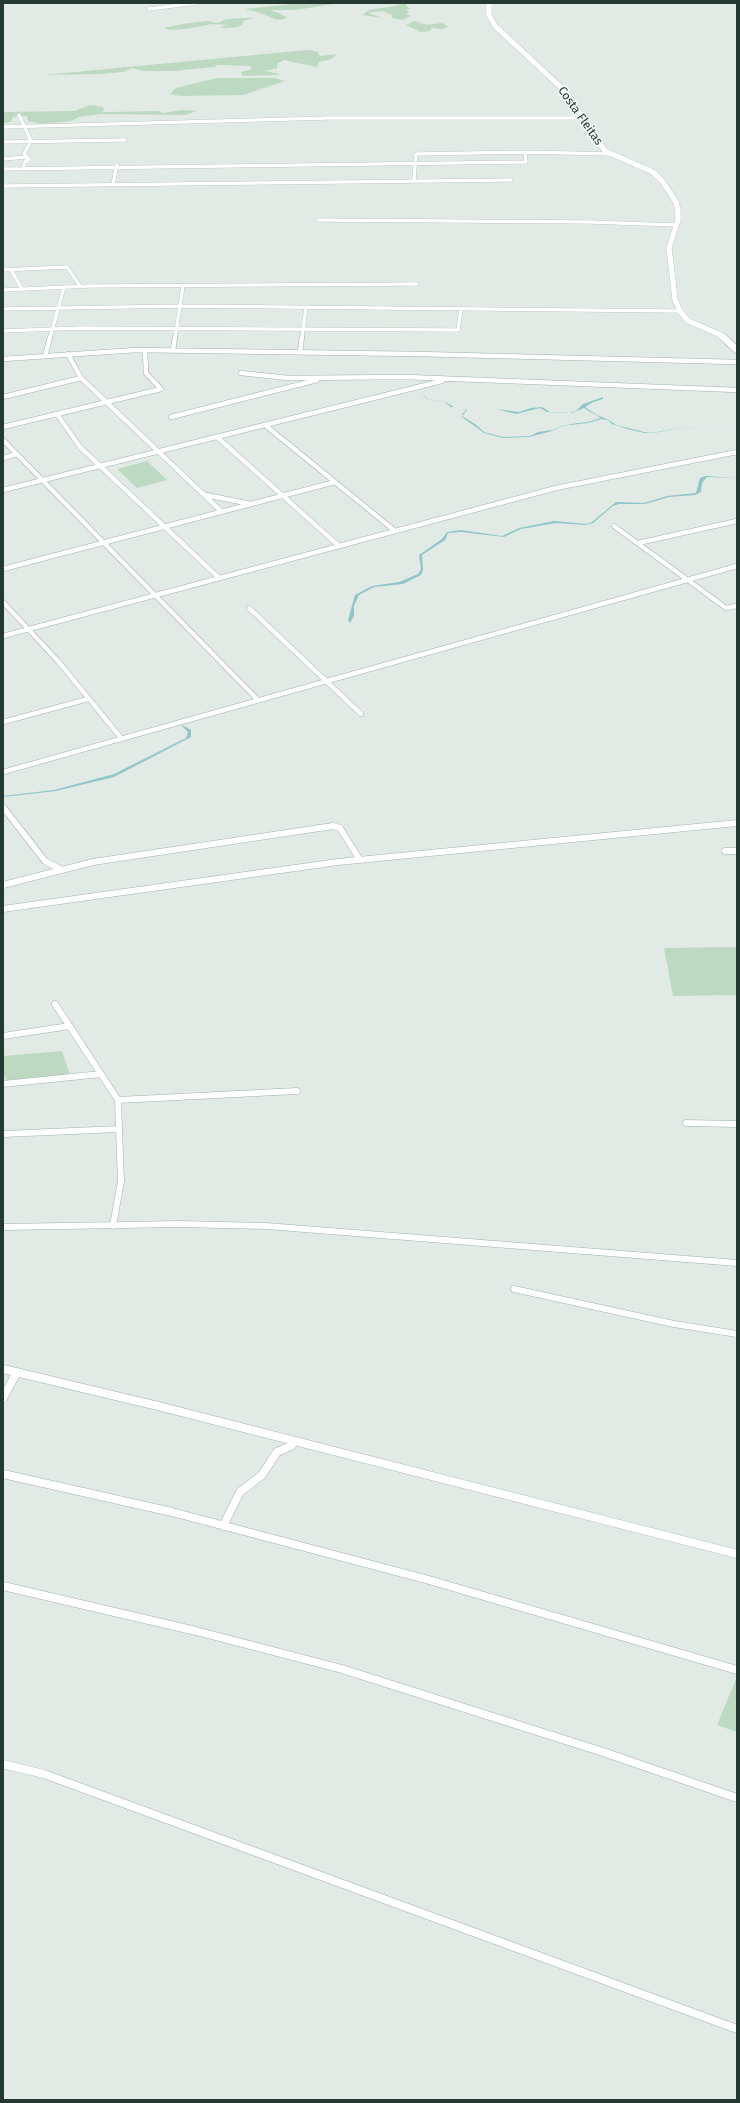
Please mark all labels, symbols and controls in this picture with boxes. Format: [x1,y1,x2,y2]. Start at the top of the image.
street label: Costa Fleitas [554,84,606,148]

